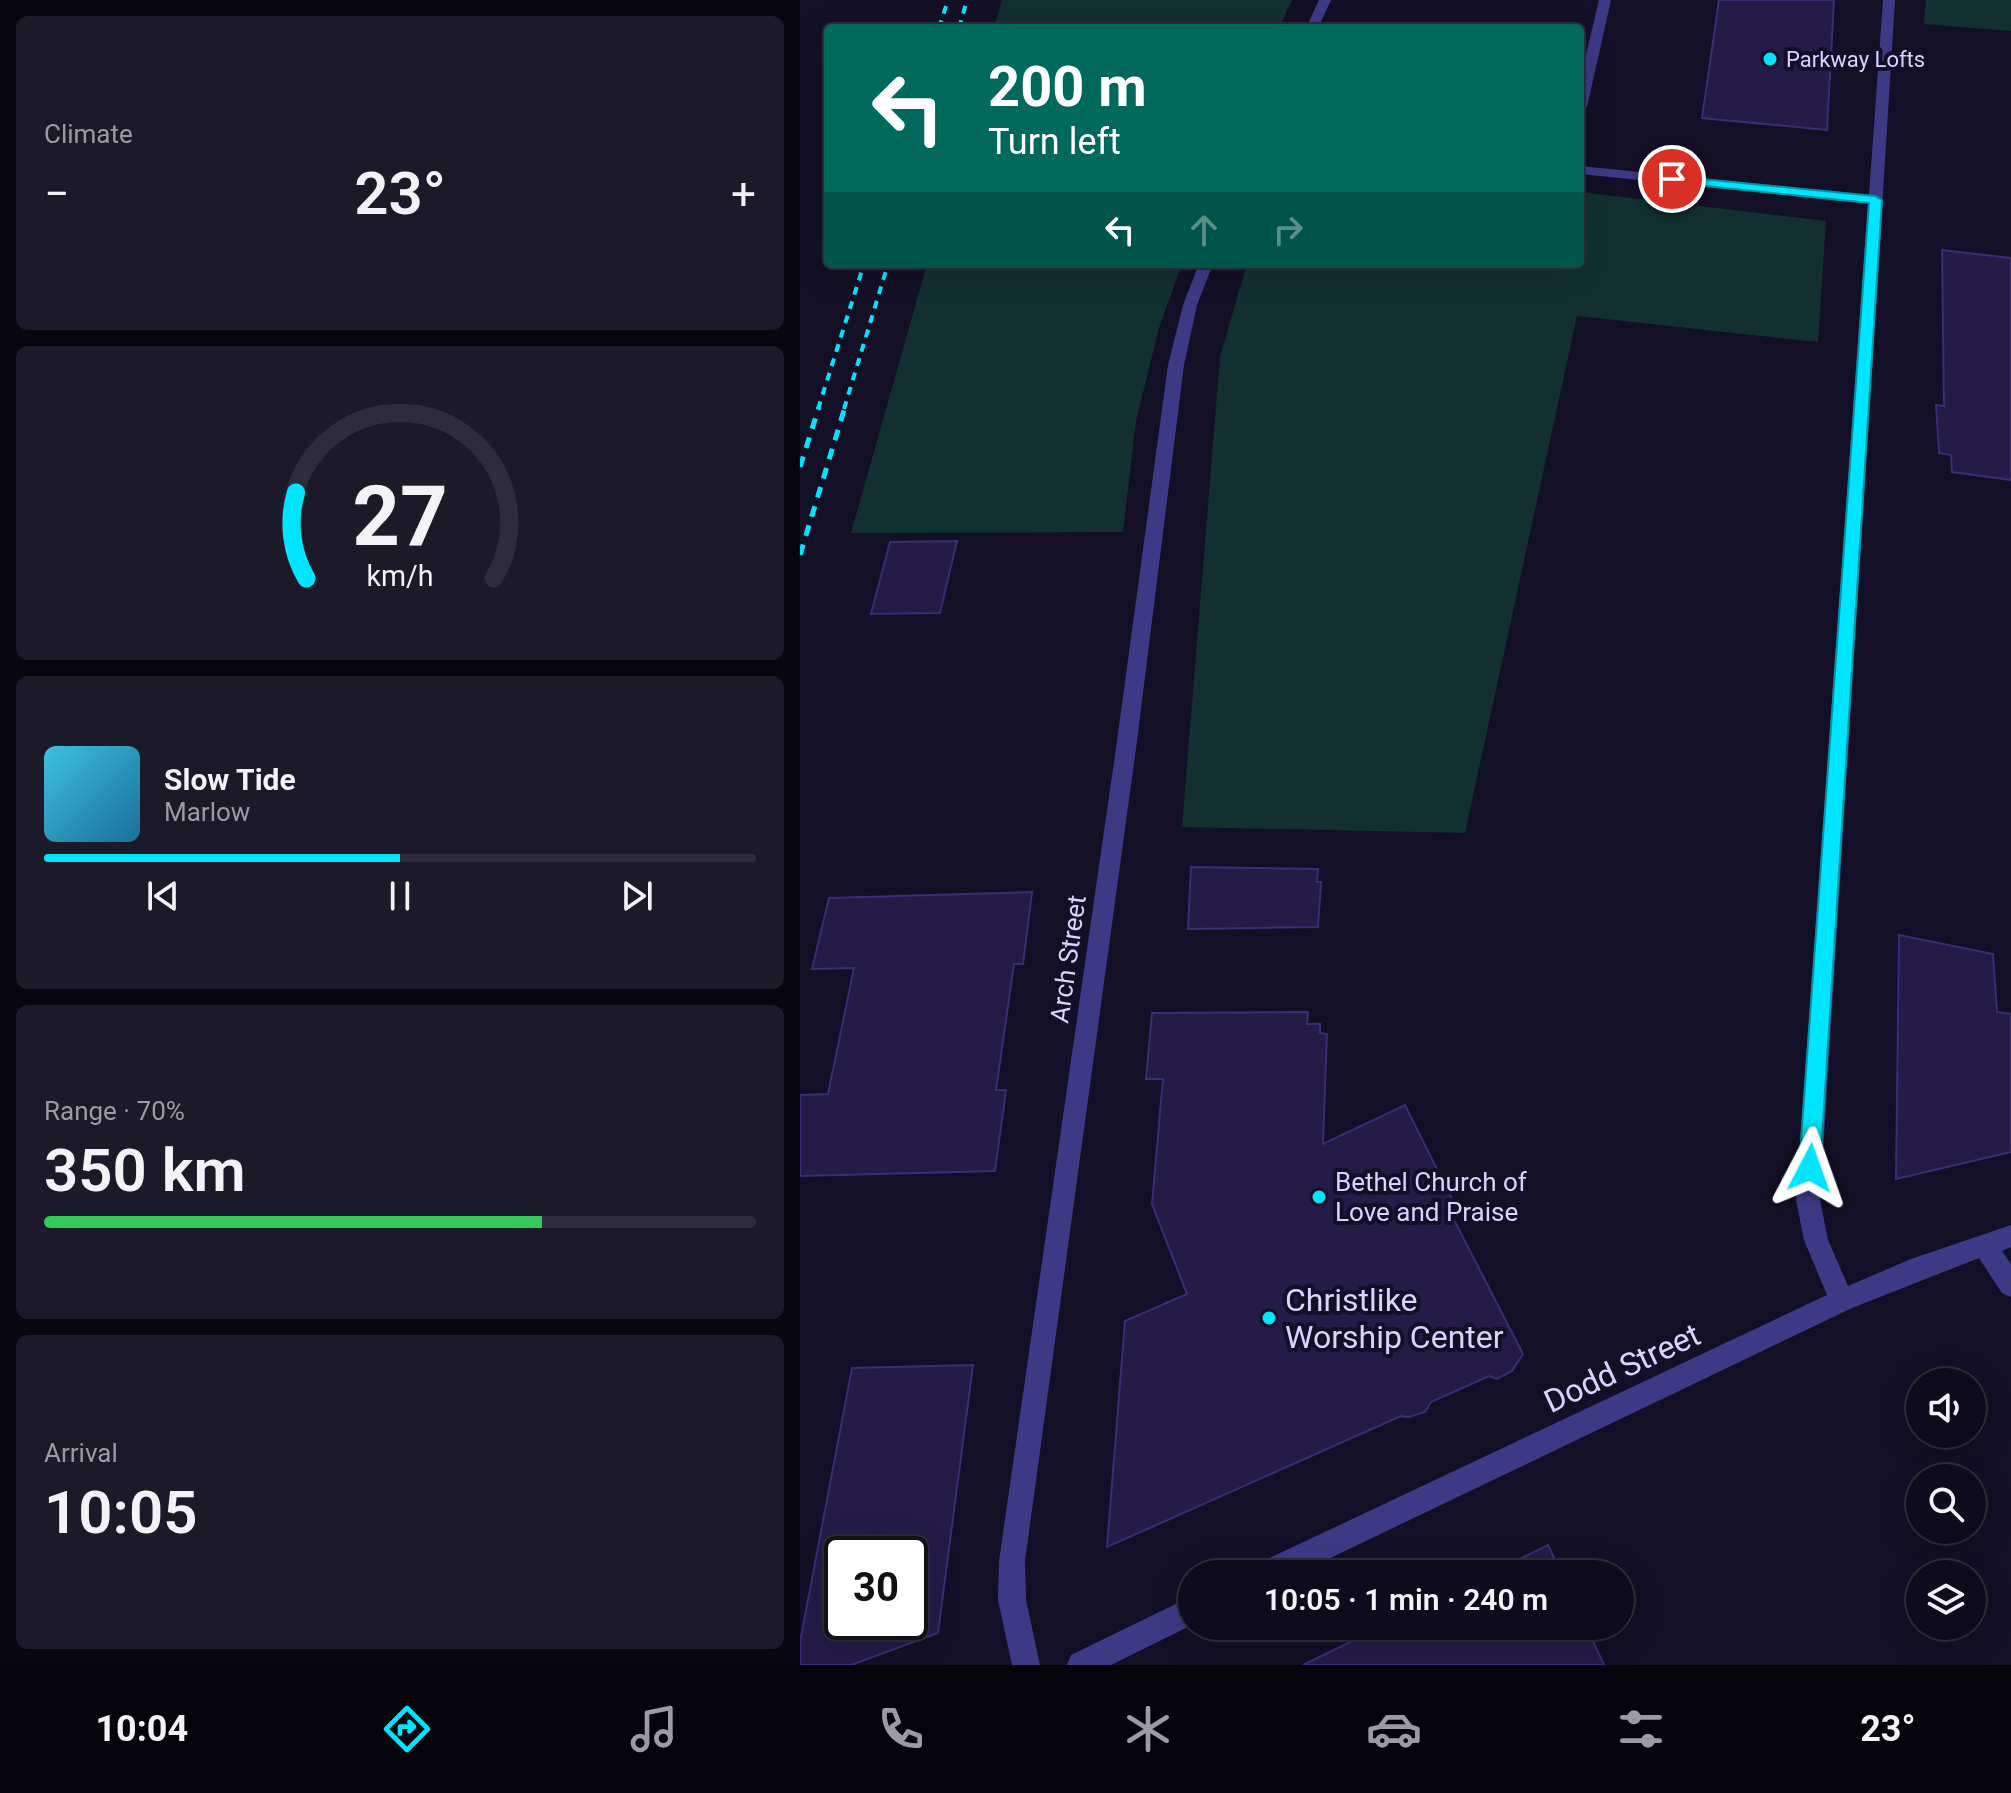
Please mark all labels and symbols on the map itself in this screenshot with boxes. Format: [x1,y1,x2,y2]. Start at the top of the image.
place label: Parkway Lofts [1786,47,1925,72]
marker: Parkway Lofts [1761,50,1779,68]
pin [1638,145,1706,213]
street label: Arch Street [1044,893,1092,1025]
position arrow [1768,1126,1852,1210]
place label: Bethel Church of Love and Praise [1335,1167,1528,1227]
marker: Bethel Church of Love and Praise [1310,1188,1328,1206]
place label: Christlike Worship Center [1285,1281,1504,1356]
marker: Christlike Worship Center [1260,1309,1278,1327]
street label: Dodd Street [1538,1315,1706,1421]
speed limit sign: 30 [824,1536,928,1640]

